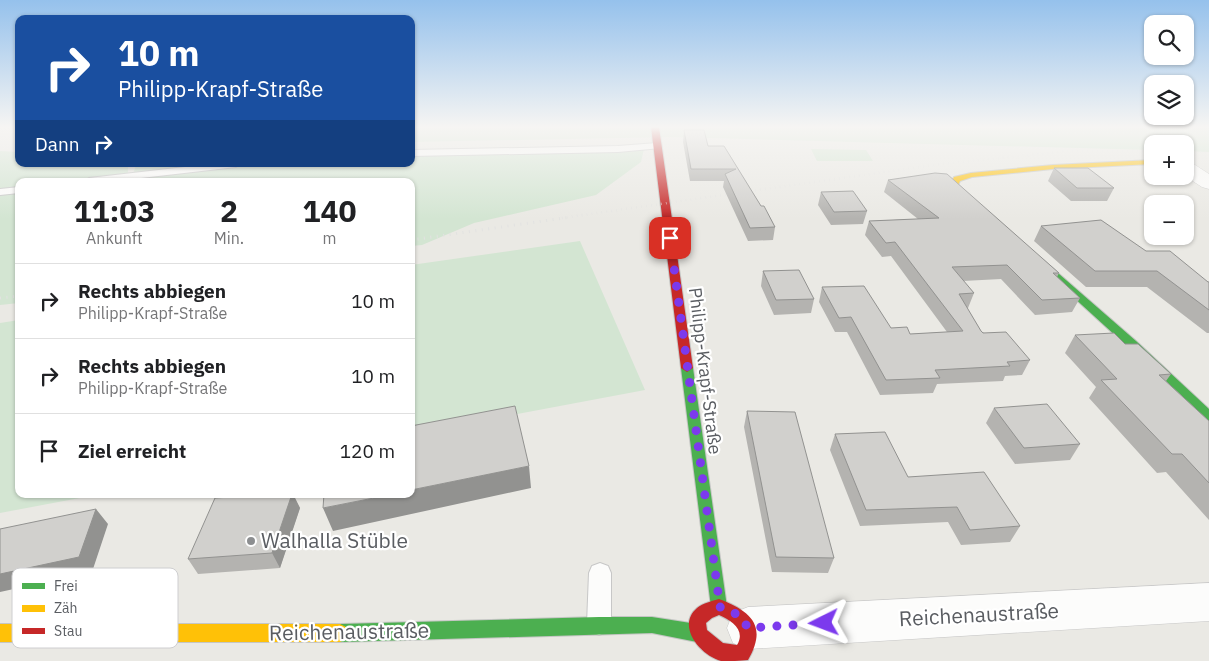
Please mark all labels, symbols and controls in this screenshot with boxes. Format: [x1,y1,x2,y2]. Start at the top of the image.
map controls [1144,15,1194,245]
button: search [1144,15,1194,65]
text: 10 m [118,30,200,76]
icon: right [35,35,100,100]
text: Philipp-Krapf-Straße [118,74,323,103]
button: layers [1144,75,1194,125]
icon: right [89,130,117,158]
text: Dann [35,132,79,156]
button: + [1144,135,1194,185]
text: 11:03 [73,191,155,230]
text: 2 [220,191,238,230]
text: 140 [303,191,357,230]
button: − [1144,195,1194,245]
pin [649,217,691,259]
icon: arrive [656,224,684,252]
text: Ankunft [86,228,143,248]
text: Min. [214,228,244,248]
text: m [323,228,337,248]
text: Rechts abbiegen [78,279,226,303]
street label: Philipp-Krapf-Straße [684,286,727,456]
icon: right [35,287,63,315]
text: 10 m [351,289,395,313]
text: Philipp-Krapf-Straße [78,303,227,323]
text: Rechts abbiegen [78,354,226,378]
icon: right [35,362,63,390]
text: 10 m [351,364,395,388]
text: Philipp-Krapf-Straße [78,378,227,398]
icon: arrive [35,437,63,465]
text: Ziel erreicht [78,439,186,463]
text: 120 m [340,439,395,463]
place label: Walhalla Stüble [261,526,408,554]
marker: Walhalla Stüble [245,535,257,547]
legend [12,568,178,648]
text: Frei [54,577,78,595]
position arrow [797,596,849,648]
street label: Reichenaustraße [898,596,1060,632]
text: Zäh [54,599,78,617]
street label: Reichenaustraße [269,616,429,646]
text: Stau [54,622,82,640]

